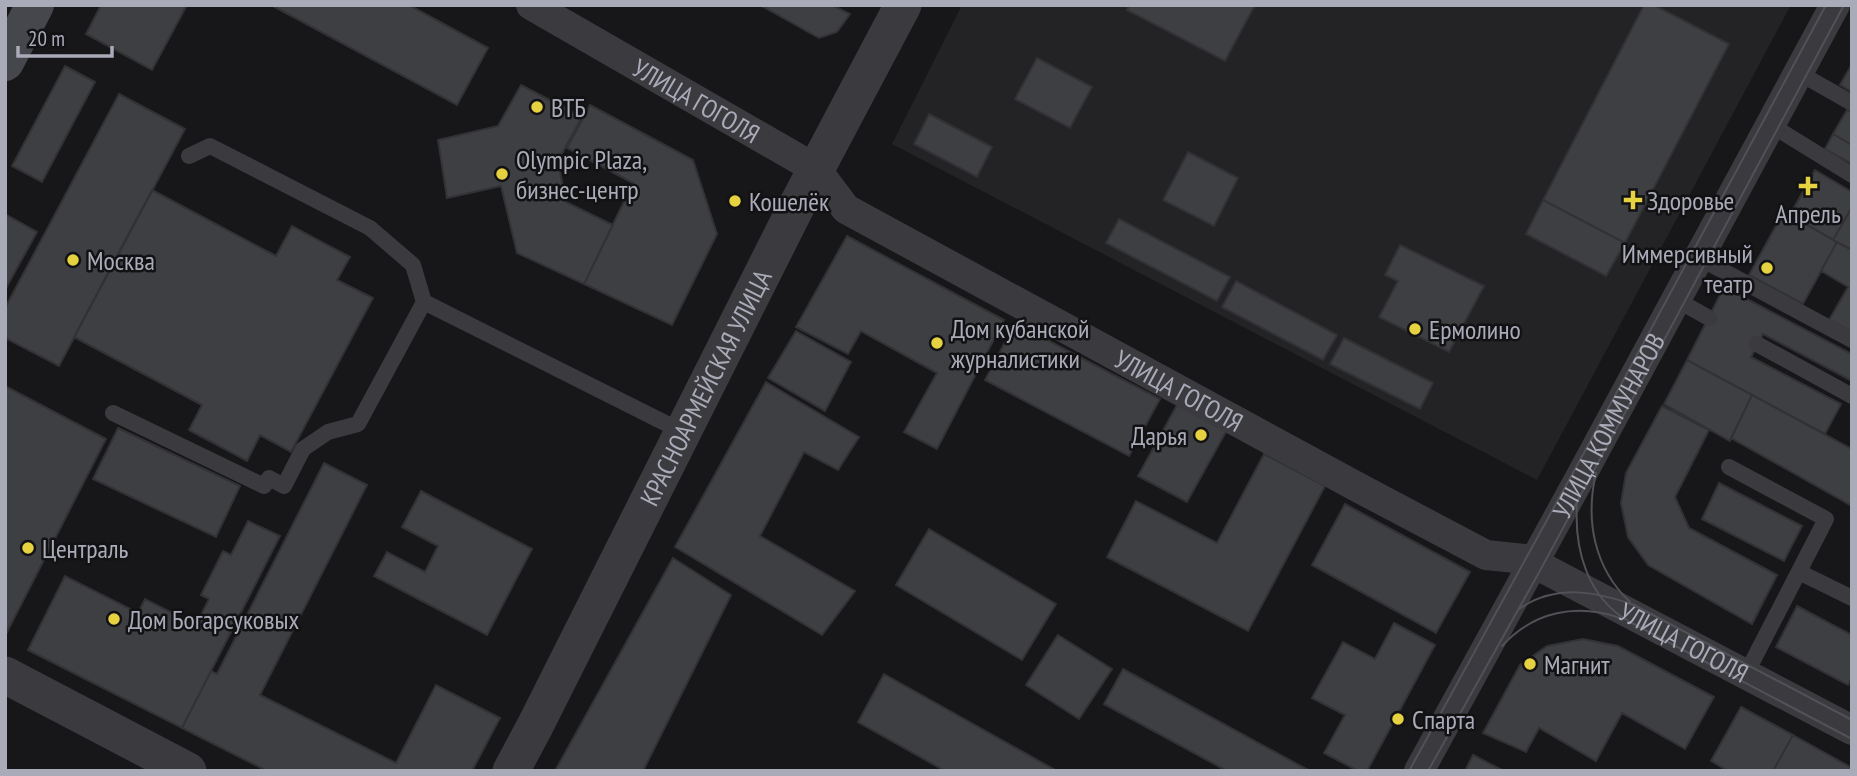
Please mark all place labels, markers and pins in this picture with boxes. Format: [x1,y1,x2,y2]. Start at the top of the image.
place label: ВТБ [551,91,586,124]
marker: ВТБ [529,99,545,115]
place label: Olympic Plaza, бизнес-центр [516,143,647,206]
marker: Olympic Plaza, бизнес-центр [494,166,510,182]
marker: Апрель [1800,178,1816,194]
place label: Здоровье [1647,184,1734,217]
place label: Кошелёк [749,185,829,218]
marker: Здоровье [1625,192,1641,208]
marker: Кошелёк [727,193,743,209]
place label: Апрель [1775,197,1841,230]
place label: Иммерсивный театр [1622,237,1753,300]
place label: Москва [87,244,155,277]
marker: Москва [65,252,81,268]
marker: Иммерсивный театр [1759,260,1775,276]
place label: Дом кубанской журналистики [951,312,1089,375]
place label: Ермолино [1429,313,1521,346]
marker: Ермолино [1407,321,1423,337]
marker: Дом кубанской журналистики [929,335,945,351]
place label: Дарья [1131,419,1187,452]
marker: Дарья [1193,427,1209,443]
place label: Централь [42,532,129,565]
marker: Централь [20,540,36,556]
place label: Дом Богарсуковых [128,603,299,636]
marker: Дом Богарсуковых [106,611,122,627]
place label: Магнит [1544,648,1610,681]
marker: Магнит [1522,656,1538,672]
place label: Спарта [1412,703,1475,736]
marker: Спарта [1390,711,1406,727]

